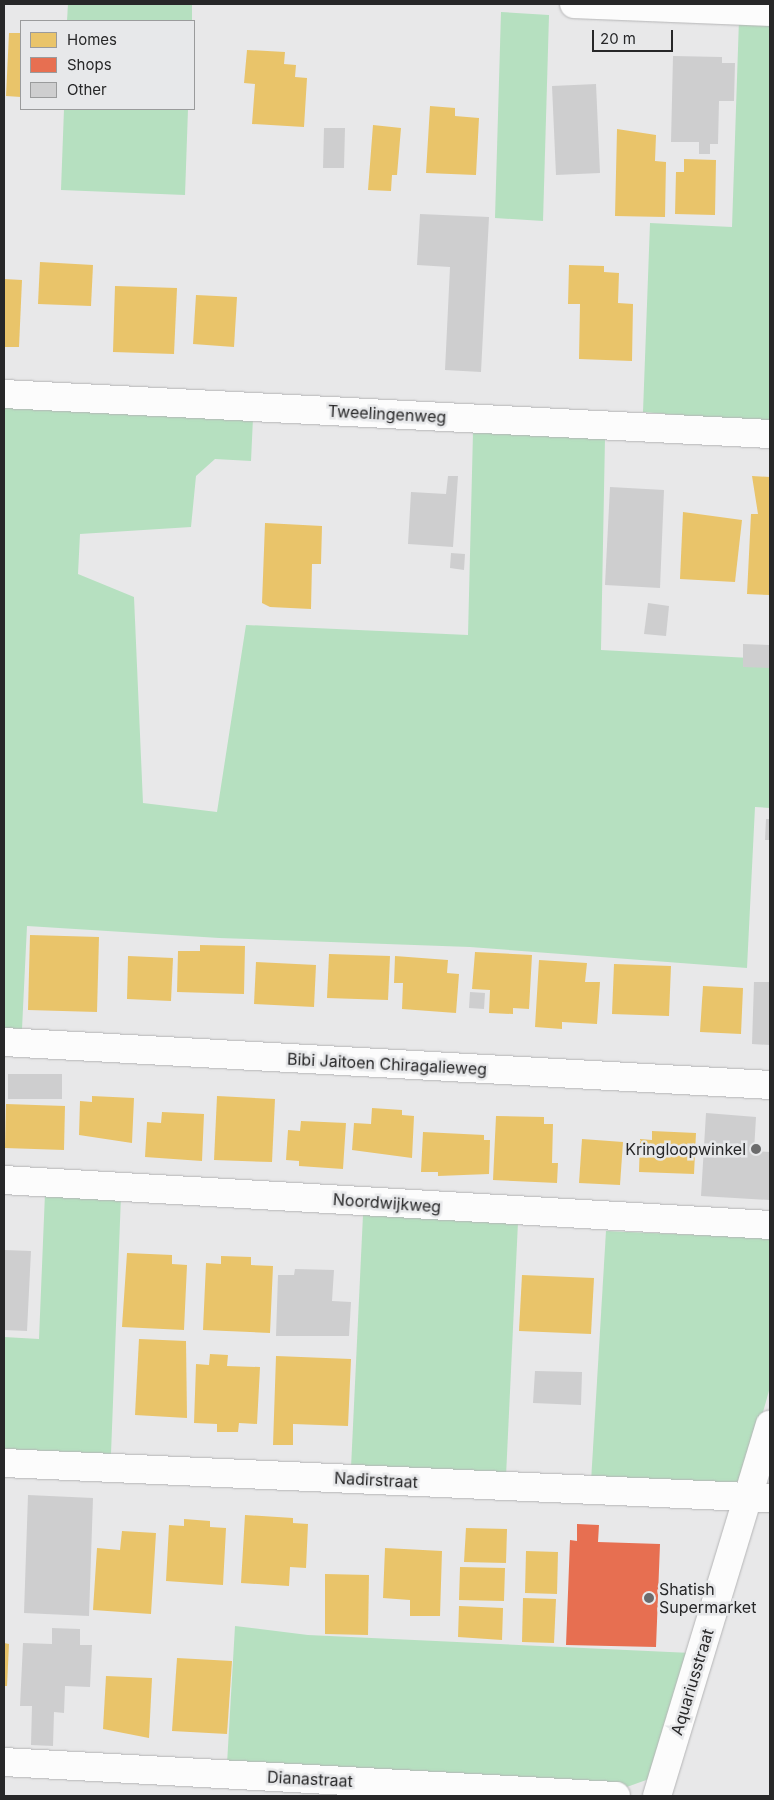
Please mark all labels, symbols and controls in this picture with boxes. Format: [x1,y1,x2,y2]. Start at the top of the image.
legend [20,20,195,110]
scale bar [594,20,675,52]
text: 20 m [600,29,636,48]
text: Homes [67,30,117,49]
text: Shops [67,55,112,74]
text: Other [67,80,107,99]
street label: Tweelingenweg [327,401,447,427]
street label: Bibi Jaitoen Chiragalieweg [287,1049,487,1079]
place label: Kringloopwinkel [625,1139,746,1159]
marker: Kringloopwinkel [750,1143,762,1155]
street label: Noordwijkweg [332,1190,442,1216]
street label: Nadirstraat [334,1468,418,1492]
place label: Shatish Supermarket [659,1579,756,1617]
marker: Shatish Supermarket [643,1592,655,1604]
street label: Aquariusstraat [667,1626,717,1738]
street label: Dianastraat [267,1767,353,1791]

